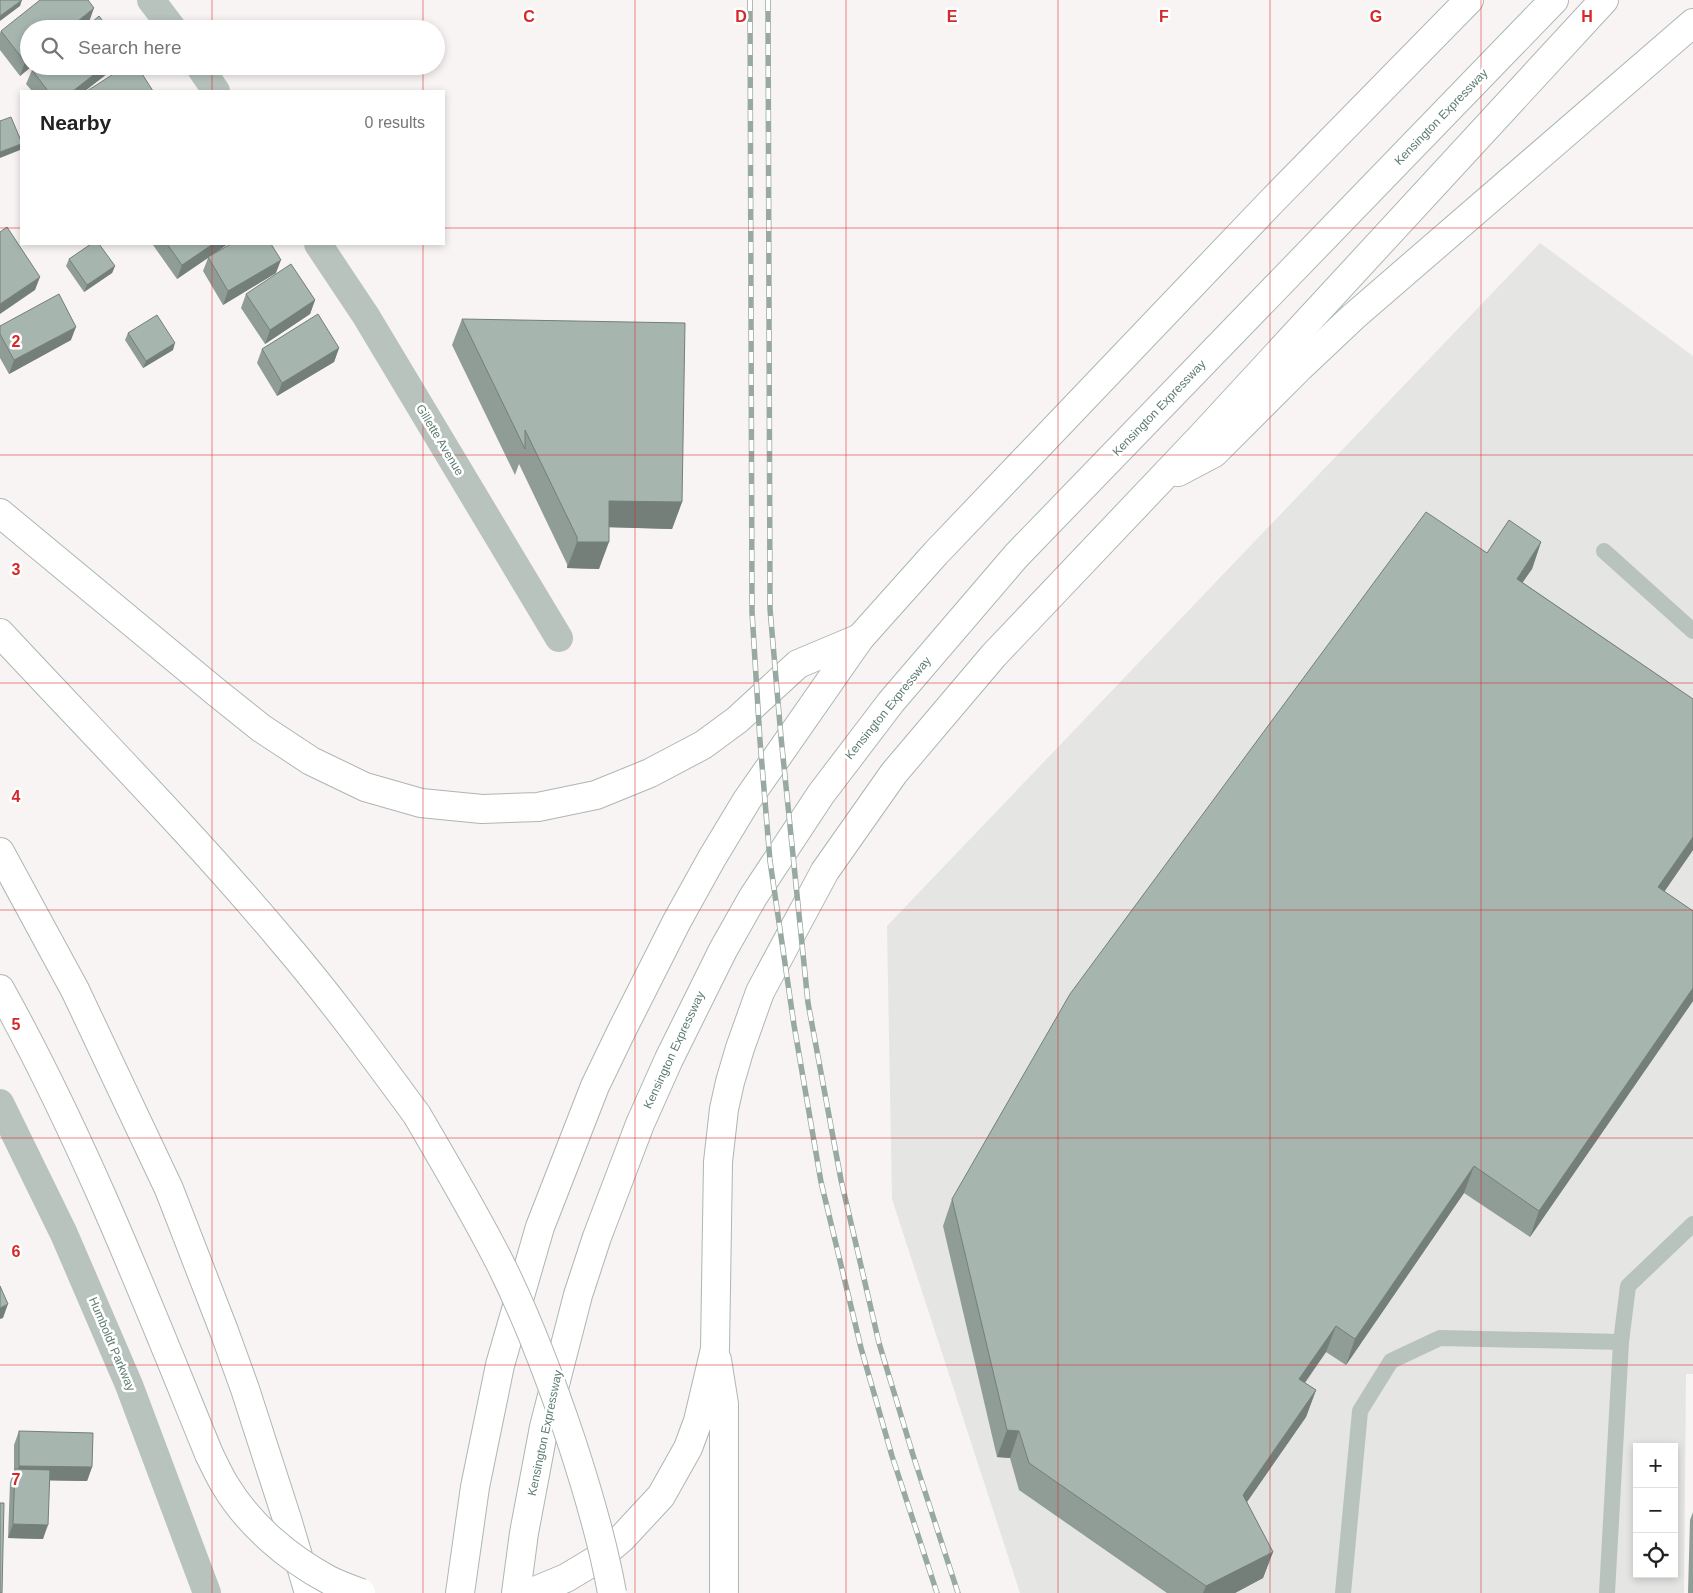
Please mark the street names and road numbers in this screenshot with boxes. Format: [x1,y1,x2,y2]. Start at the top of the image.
street label: Kensington Expressway [1391,66,1491,168]
street label: Kensington Expressway [1109,357,1209,459]
street label: Gillette Avenue [413,402,467,478]
street label: Kensington Expressway [842,654,934,762]
street label: Kensington Expressway [641,989,707,1111]
street label: Humboldt Parkway [86,1295,138,1393]
street label: Kensington Expressway [525,1369,565,1497]

